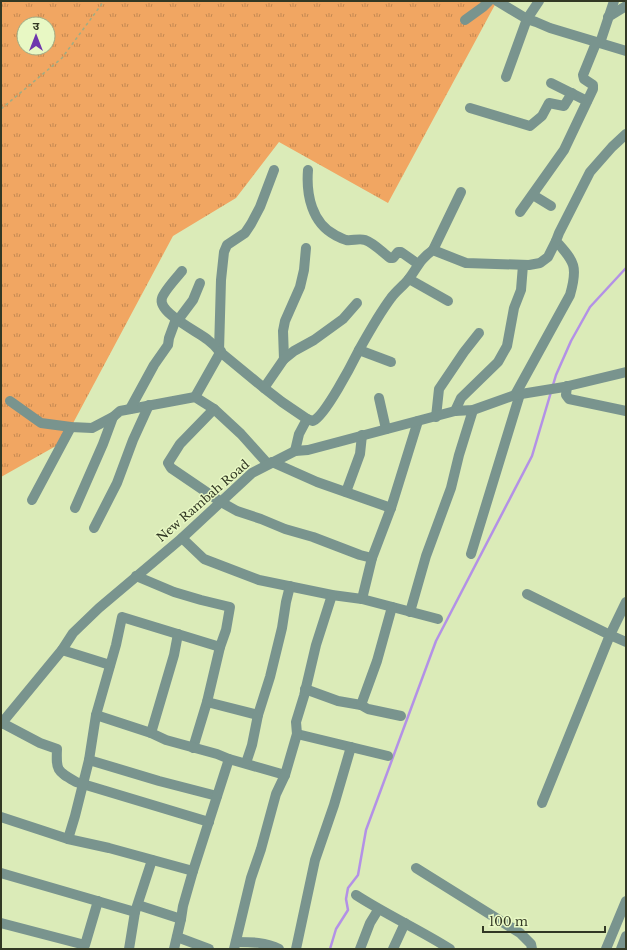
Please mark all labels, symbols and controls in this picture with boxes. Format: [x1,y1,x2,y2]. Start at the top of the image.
north arrow [16,16,56,56]
text: उ [33,19,40,33]
street label: New Rambah Road [153,456,252,545]
scale bar [483,908,605,934]
text: 100 m [489,914,528,929]

